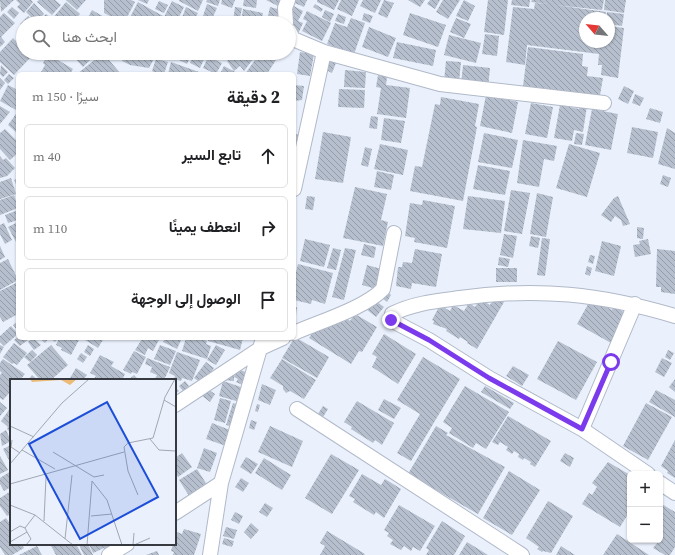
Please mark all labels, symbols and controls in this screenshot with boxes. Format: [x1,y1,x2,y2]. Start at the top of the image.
north arrow [579,12,615,48]
search box [16,16,296,60]
text: ابحث هنا [62,26,117,47]
icon: search [30,27,52,49]
text: 2 دقيقة [227,85,280,109]
text: سيرًا · 150 m [32,88,99,105]
text: تابع السير [182,144,241,165]
icon: ahead [257,145,279,167]
text: 40 m [33,148,61,165]
text: انعطف يمينًا [169,216,241,237]
icon: right [257,217,279,239]
text: 110 m [33,220,67,237]
text: الوصول إلى الوجهة [131,288,241,309]
icon: arrive [257,289,279,311]
route end [382,311,400,329]
route start [602,353,620,371]
inset map [10,379,176,545]
map controls [627,471,663,543]
button: + [627,471,663,507]
button: − [627,507,663,543]

